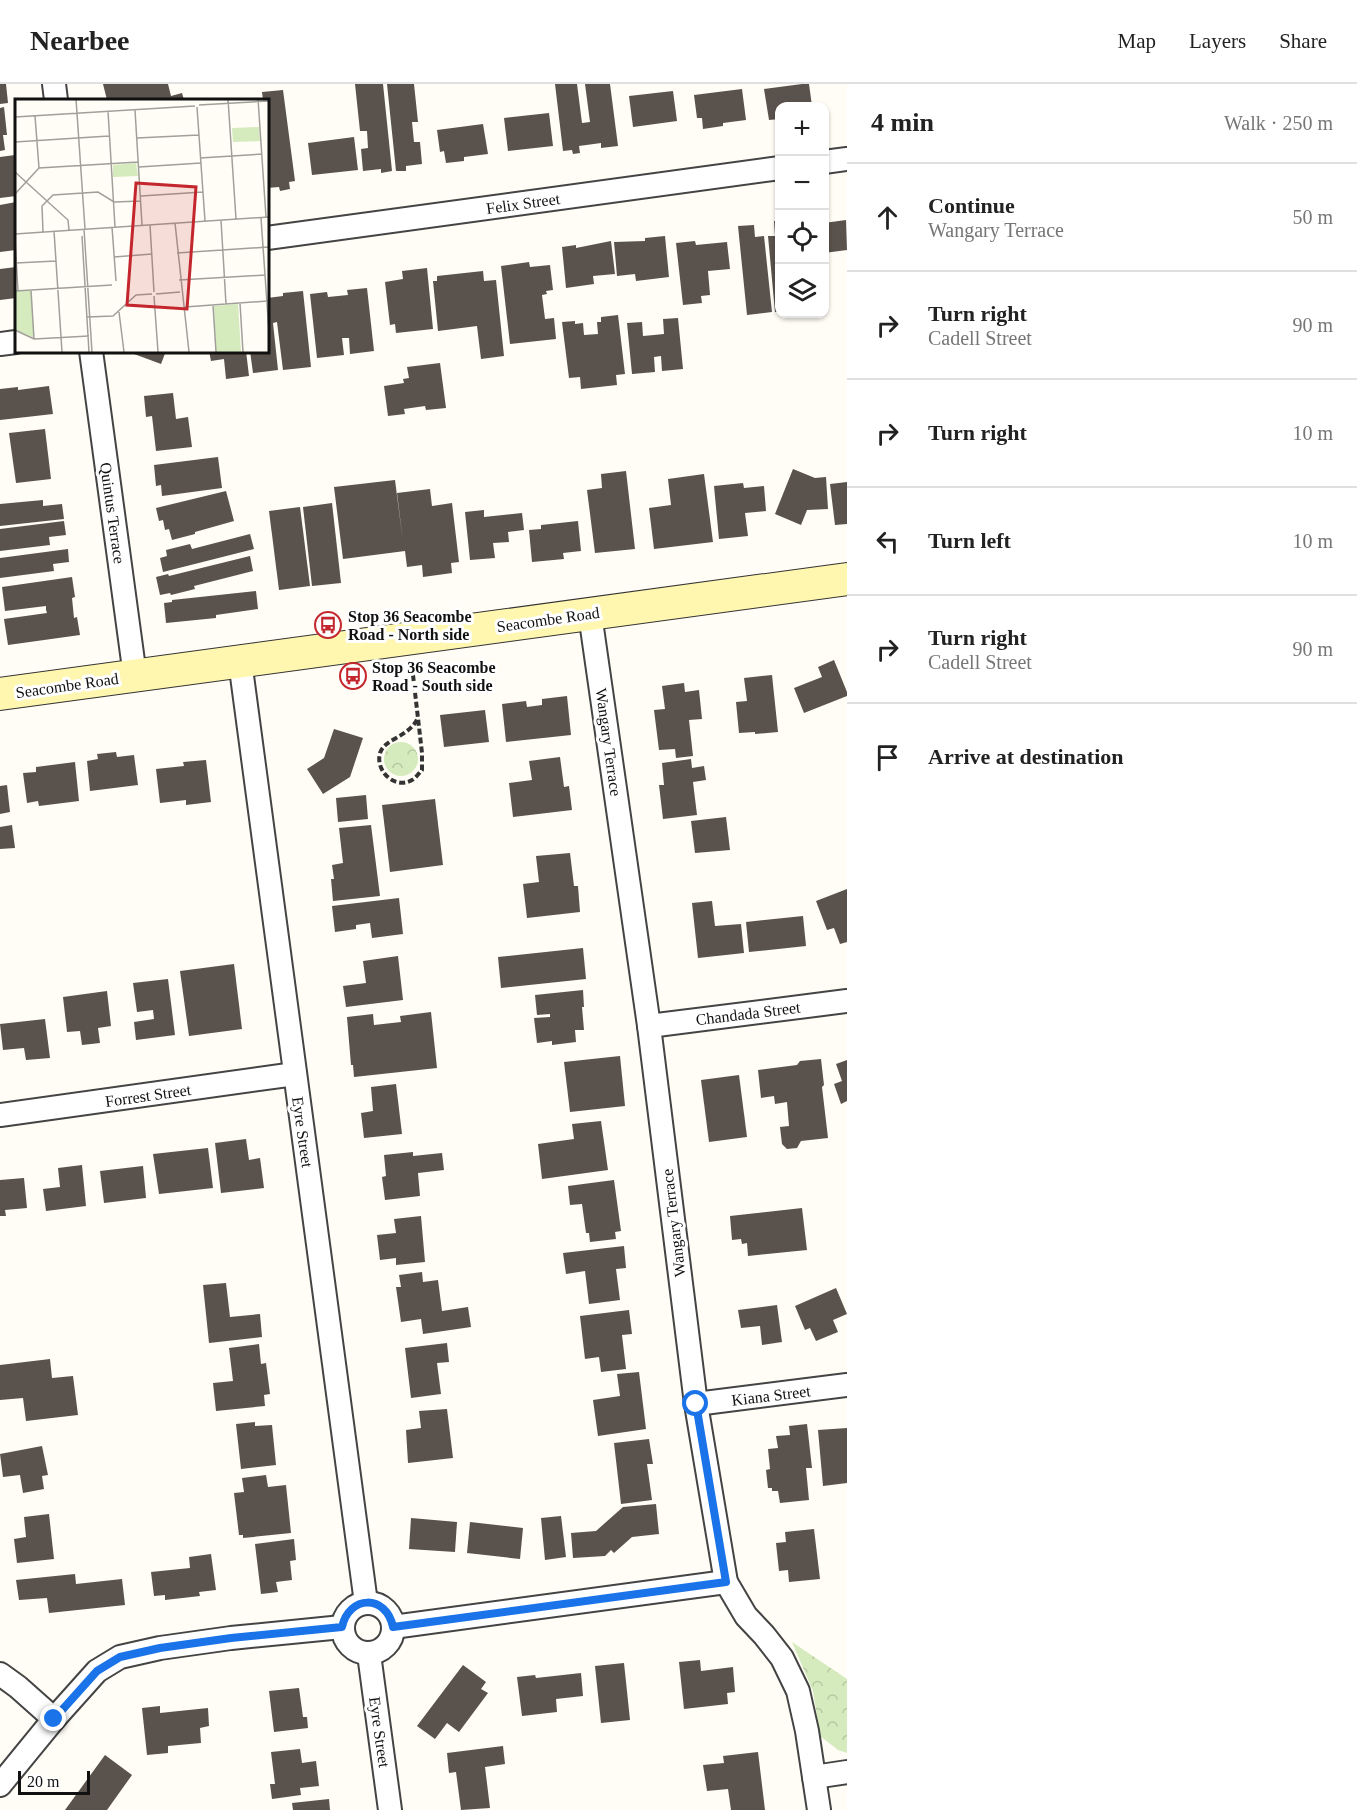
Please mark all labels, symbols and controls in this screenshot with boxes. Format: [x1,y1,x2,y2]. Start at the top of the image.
text: Nearbee [30,25,130,56]
text: Map [1118,29,1156,53]
text: Layers [1189,29,1246,53]
text: Share [1279,29,1327,53]
inset map [15,99,268,352]
map controls [775,102,829,318]
button: + [775,102,829,156]
text: 4 min [871,108,934,137]
text: Walk · 250 m [1224,112,1333,134]
button: − [775,156,829,210]
street label: Felix Street [485,190,562,217]
text: Continue [928,193,1015,218]
icon: ahead [871,201,904,234]
text: 50 m [1292,206,1333,228]
button: locate [775,210,829,264]
text: Wangary Terrace [928,219,1064,241]
button: layers [775,264,829,318]
text: Turn right [928,301,1027,326]
icon: right [871,309,904,342]
text: 90 m [1292,314,1333,336]
text: Cadell Street [928,327,1032,349]
icon: right [871,417,904,450]
text: Turn right [928,420,1027,445]
text: 10 m [1292,422,1333,444]
street label: Quintus Terrace [97,461,128,565]
icon: left [871,525,904,558]
text: Turn left [928,528,1011,553]
text: 10 m [1292,530,1333,552]
street label: Seacombe Road [496,604,601,635]
place label: Stop 36 Seacombe Road - North side [348,608,472,643]
bus stop icon: Stop 36 Seacombe Road - North side [313,610,343,640]
text: Turn right [928,625,1027,650]
icon: right [871,633,904,666]
text: 90 m [1292,638,1333,660]
text: Cadell Street [928,651,1032,673]
place label: Stop 36 Seacombe Road - South side [372,659,496,694]
bus stop icon: Stop 36 Seacombe Road - South side [338,661,368,691]
street label: Seacombe Road [15,670,120,701]
street label: Wangary Terrace [592,687,624,797]
icon: arrive [871,741,904,774]
text: Arrive at destination [928,744,1124,769]
street label: Chandada Street [695,999,802,1028]
street label: Forrest Street [104,1081,193,1110]
street label: Eyre Street [288,1095,316,1169]
street label: Wangary Terrace [658,1168,690,1278]
street label: Kiana Street [731,1382,812,1409]
route start [682,1390,708,1416]
street label: Eyre Street [365,1695,393,1769]
route end [40,1705,66,1731]
scale bar [18,1768,90,1796]
text: 20 m [27,1773,59,1790]

